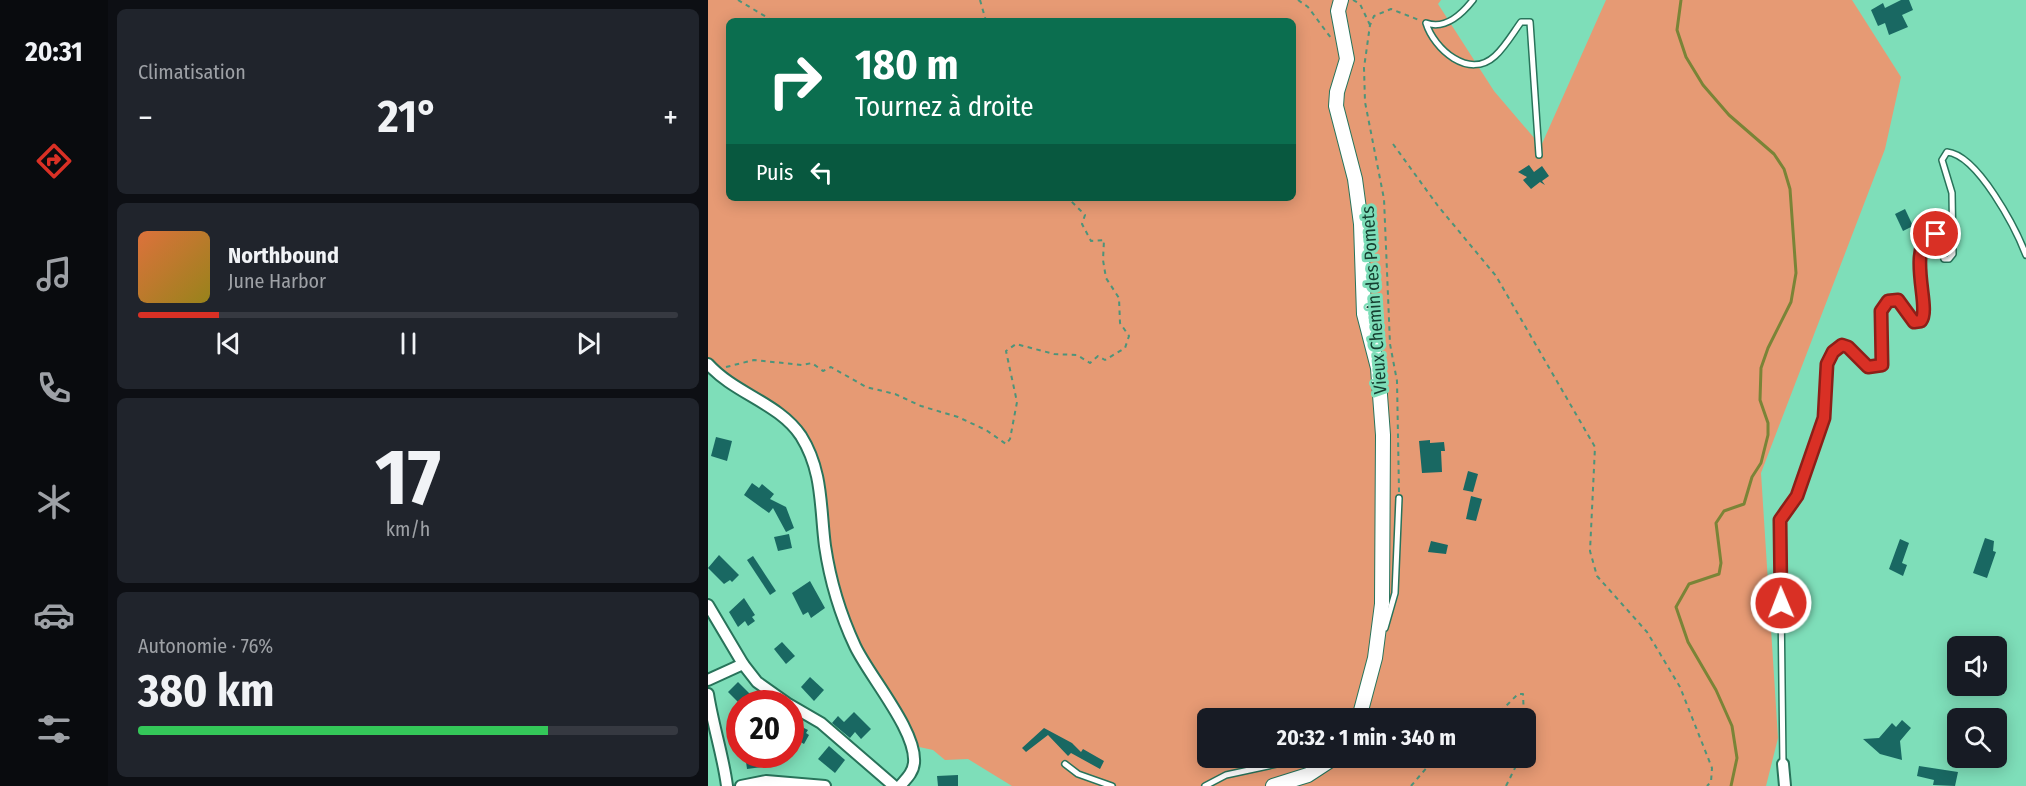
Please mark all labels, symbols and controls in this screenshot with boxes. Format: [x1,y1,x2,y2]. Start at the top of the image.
text: 20:31 [25,36,83,68]
text: 180 m [855,40,959,90]
icon: right [756,42,834,120]
text: Climatisation [138,60,246,84]
text: 21° [378,90,438,144]
text: Tournez à droite [855,91,1034,123]
text: − [138,98,153,138]
text: + [663,98,678,138]
icon: directions [33,140,75,182]
icon: left [805,156,838,189]
text: Puis [756,159,793,186]
street label: Vieux Chemin des Pomets [1356,205,1392,395]
pin [1910,208,1961,259]
icon: arrive [1919,217,1952,250]
text: Northbound [228,242,339,269]
icon: music [33,253,75,295]
text: June Harbor [228,269,326,293]
icon: previous [212,327,245,360]
icon: pause [392,327,425,360]
icon: next [572,327,605,360]
icon: phone [33,367,75,409]
text: 17 [375,431,441,525]
icon: climate [33,481,75,523]
text: km/h [386,517,430,541]
position arrow [1749,571,1813,635]
icon: car [33,594,75,636]
text: Autonomie · 76% [138,634,273,658]
map controls [1947,636,2007,768]
button: sound [1947,636,2007,696]
text: 380 km [138,664,274,718]
speed limit sign: 20 [726,690,804,768]
icon: filters [33,708,75,750]
button: search [1947,708,2007,768]
text: 20:32 · 1 min · 340 m [1277,724,1456,751]

